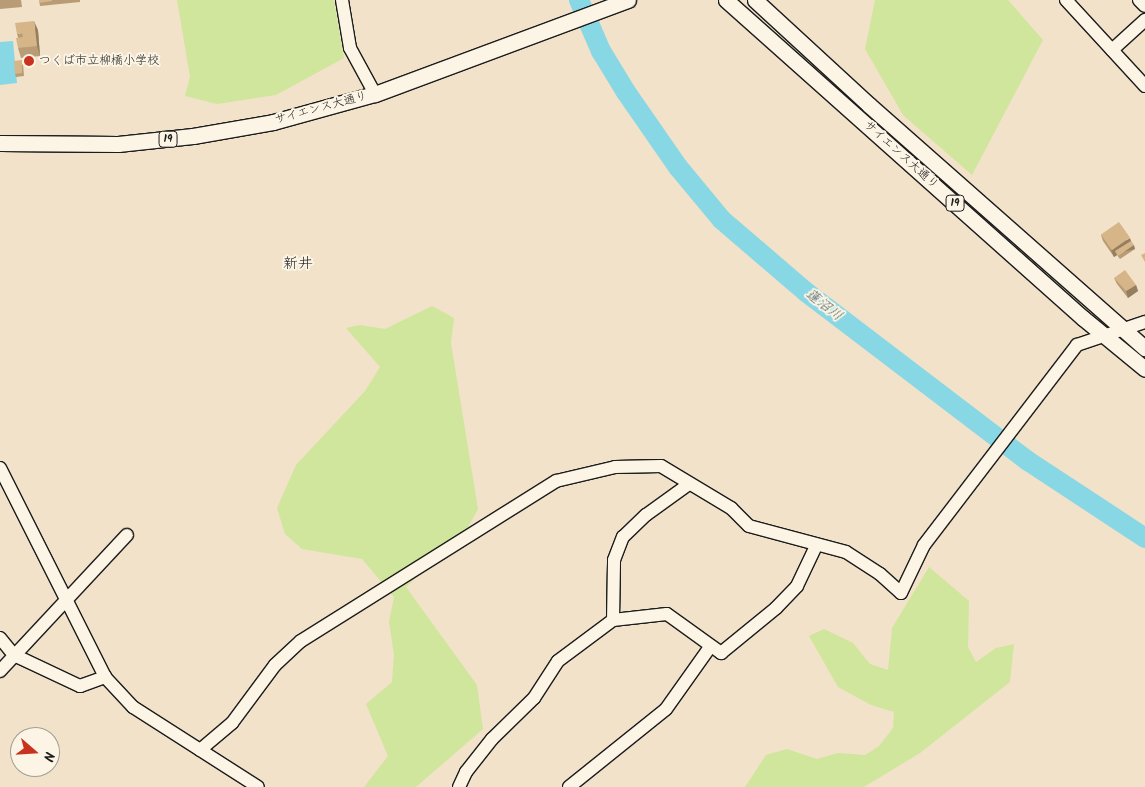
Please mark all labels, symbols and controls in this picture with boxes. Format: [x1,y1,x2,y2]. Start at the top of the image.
place label: つくば市立柳橋小学校 [39,54,159,68]
marker: つくば市立柳橋小学校 [23,55,35,67]
street label: サイエンス大通り [273,89,369,127]
street label: サイエンス大通り [861,118,941,192]
road number: 19 [158,130,178,148]
road number: 19 [945,194,965,212]
district label: 新井 [283,256,313,274]
water label: 蓮沼川 [802,285,846,325]
north arrow [10,727,60,777]
text: N [36,749,60,764]

